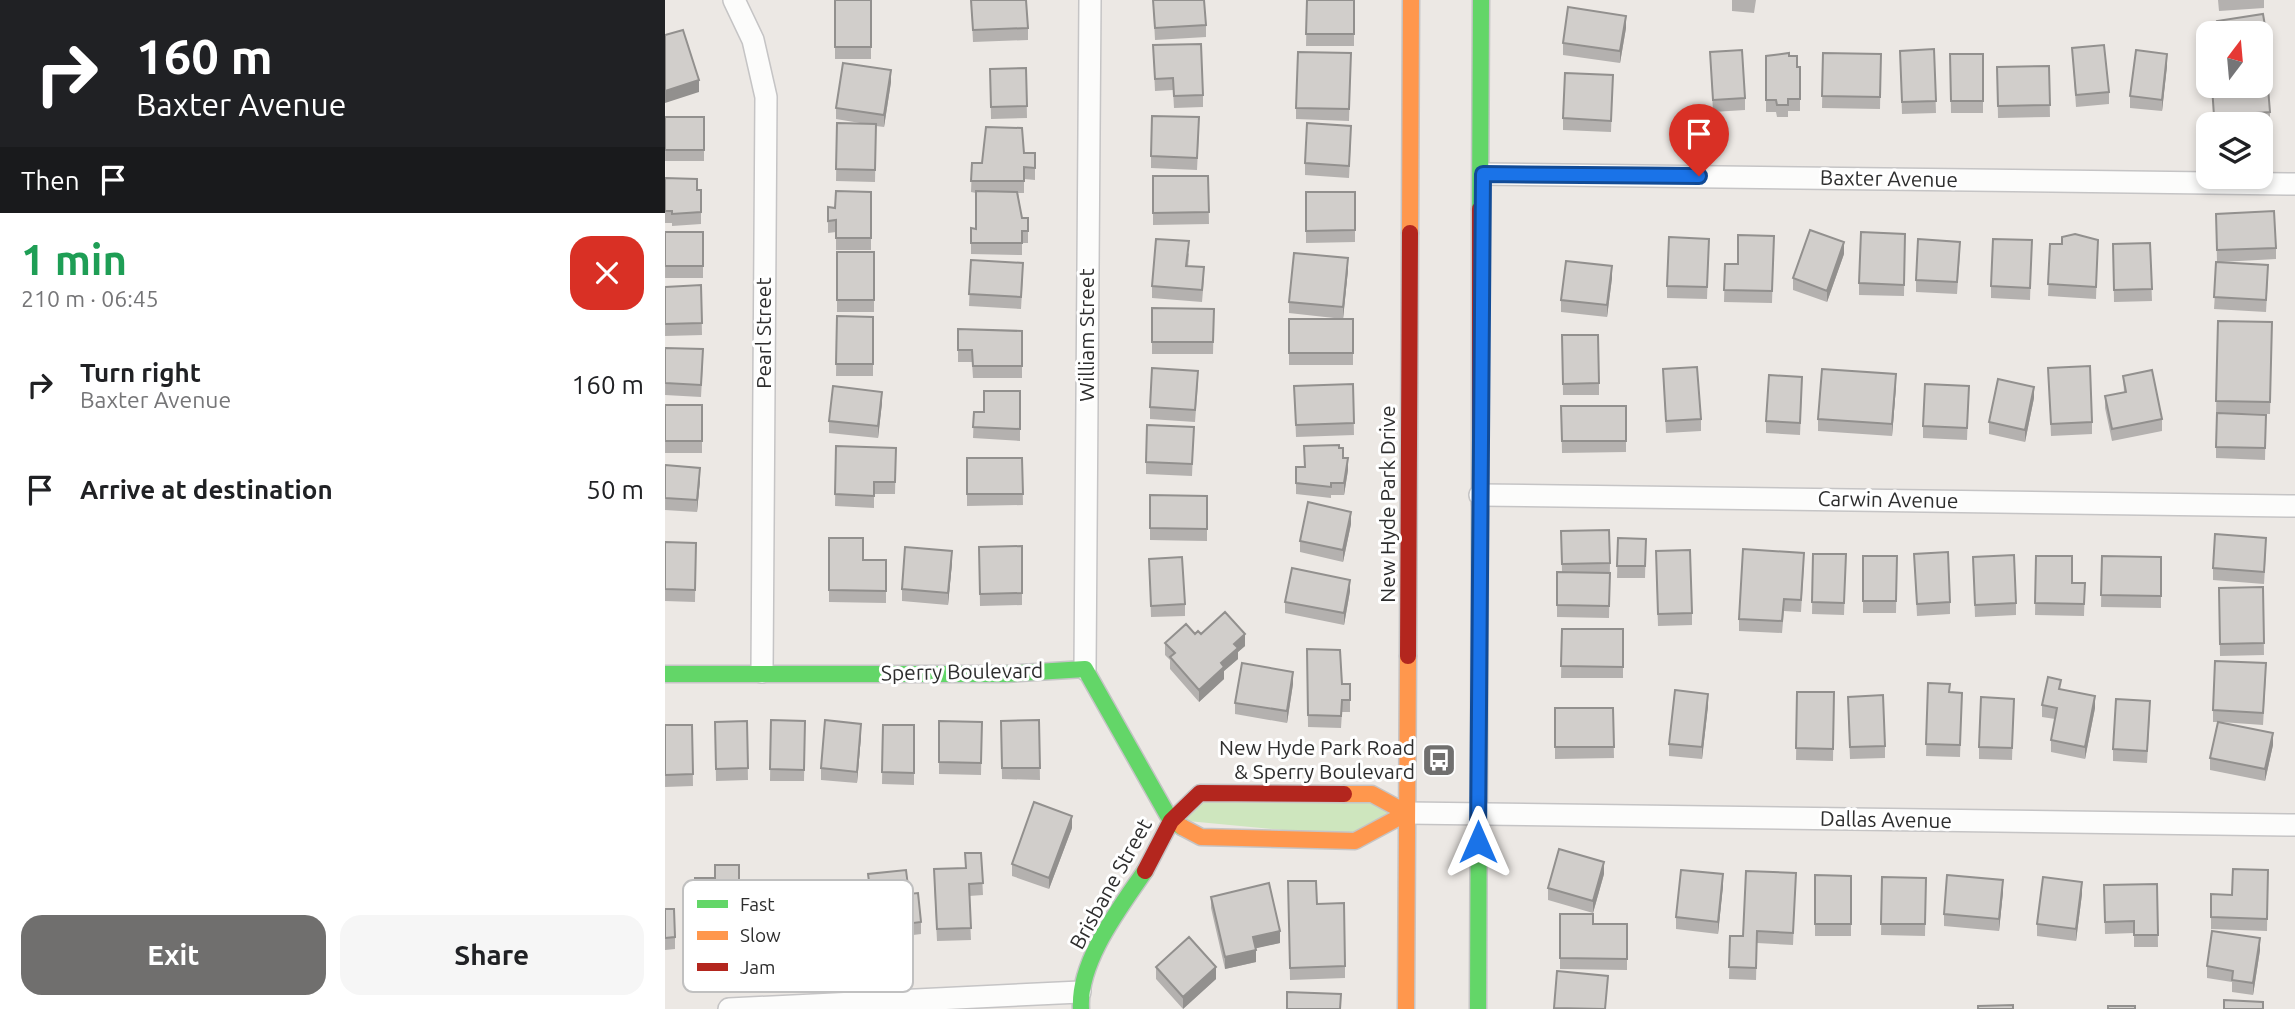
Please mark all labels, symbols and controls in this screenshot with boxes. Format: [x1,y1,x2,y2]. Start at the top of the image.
north arrow [2196,21,2273,98]
map controls [2196,21,2273,189]
icon: right [21,28,112,119]
text: 160 m [136,28,273,83]
text: Baxter Avenue [136,86,346,122]
pin [1669,104,1729,176]
button: layers [2196,112,2273,189]
icon: arrive [1680,115,1718,153]
icon: arrive [94,161,132,199]
street label: Baxter Avenue [1820,165,1958,191]
text: Then [21,166,80,195]
text: 1 min [21,236,127,283]
button: close [570,236,644,310]
street label: William Street [1074,268,1098,402]
street label: Pearl Street [751,277,775,389]
text: 210 m · 06:45 [21,286,159,311]
text: Turn right [80,358,201,387]
icon: right [21,366,59,404]
text: 160 m [572,370,644,399]
text: Baxter Avenue [80,387,231,412]
street label: New Hyde Park Drive [1375,405,1399,603]
icon: arrive [21,471,59,509]
text: Arrive at destination [80,475,333,504]
text: 50 m [586,475,644,504]
street label: Carwin Avenue [1817,486,1959,512]
street label: Sperry Boulevard [881,658,1043,684]
place label: New Hyde Park Road & Sperry Boulevard [1219,735,1415,783]
bus stop icon: New Hyde Park Road & Sperry Boulevard [1420,741,1458,779]
position arrow [1441,805,1515,879]
street label: Dallas Avenue [1820,806,1952,832]
street label: Brisbane Street [1064,814,1156,953]
legend [683,880,913,992]
text: Fast [740,893,775,915]
button: Exit [21,915,326,995]
button: Share [340,915,644,995]
text: Slow [740,924,781,946]
text: Jam [740,956,776,978]

